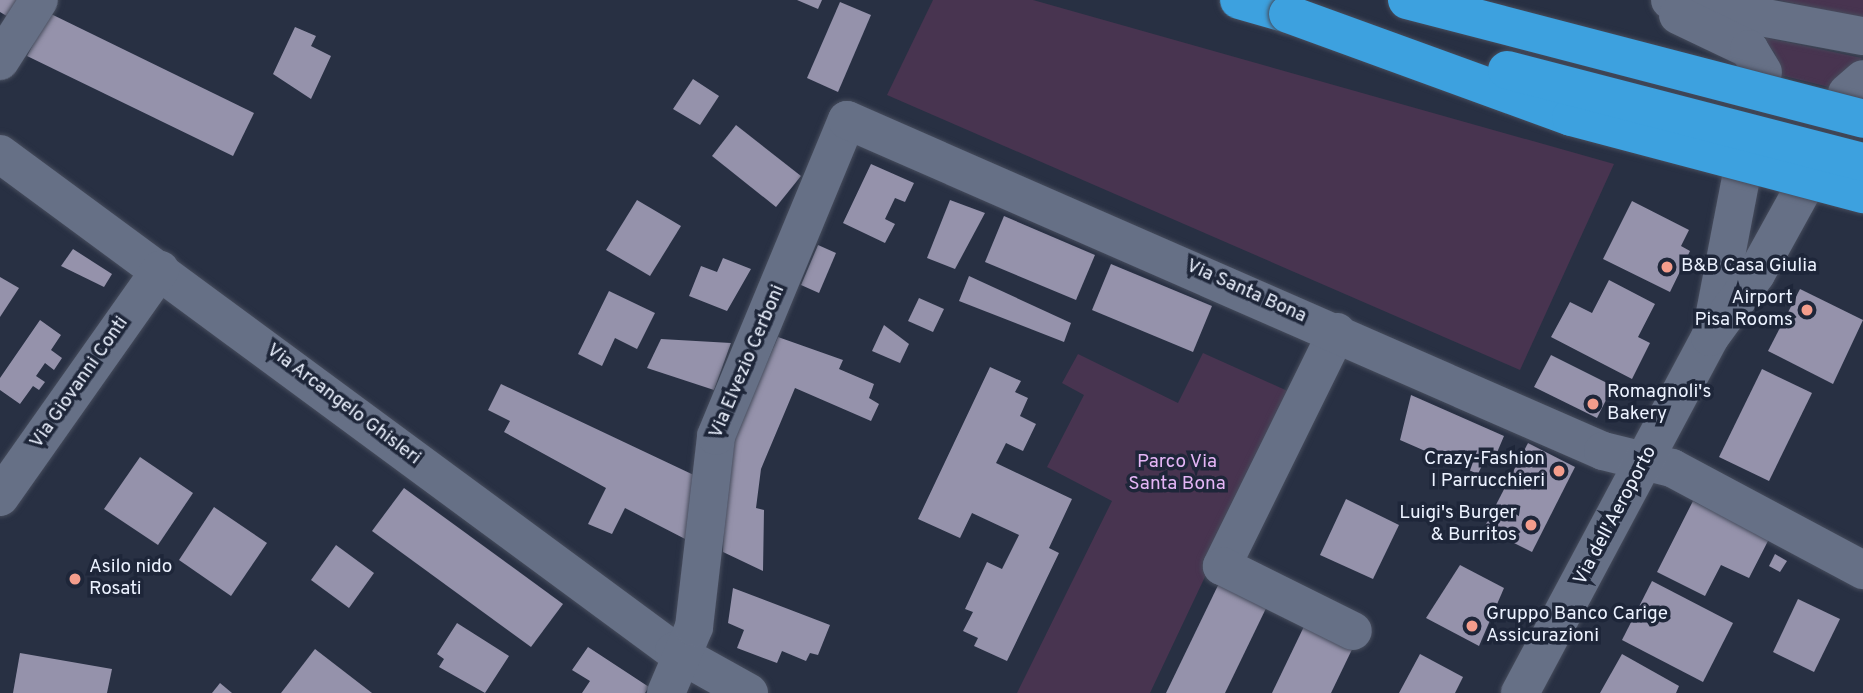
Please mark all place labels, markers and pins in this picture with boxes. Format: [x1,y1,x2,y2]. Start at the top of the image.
place label: B&B Casa Giulia [1681,256,1817,278]
marker: B&B Casa Giulia [1659,259,1675,275]
place label: Airport Pisa Rooms [1694,288,1793,332]
marker: Airport Pisa Rooms [1799,302,1815,318]
place label: Romagnoli's Bakery [1607,382,1711,426]
marker: Romagnoli's Bakery [1585,396,1601,412]
place label: Crazy-Fashion I Parrucchieri [1424,449,1545,493]
marker: Crazy-Fashion I Parrucchieri [1551,463,1567,479]
place label: Luigi's Burger & Burritos [1399,503,1517,547]
marker: Luigi's Burger & Burritos [1523,517,1539,533]
place label: Asilo nido Rosati [89,557,172,601]
marker: Asilo nido Rosati [67,571,83,587]
place label: Gruppo Banco Carige Assicurazioni [1486,604,1668,648]
marker: Gruppo Banco Carige Assicurazioni [1464,618,1480,634]

